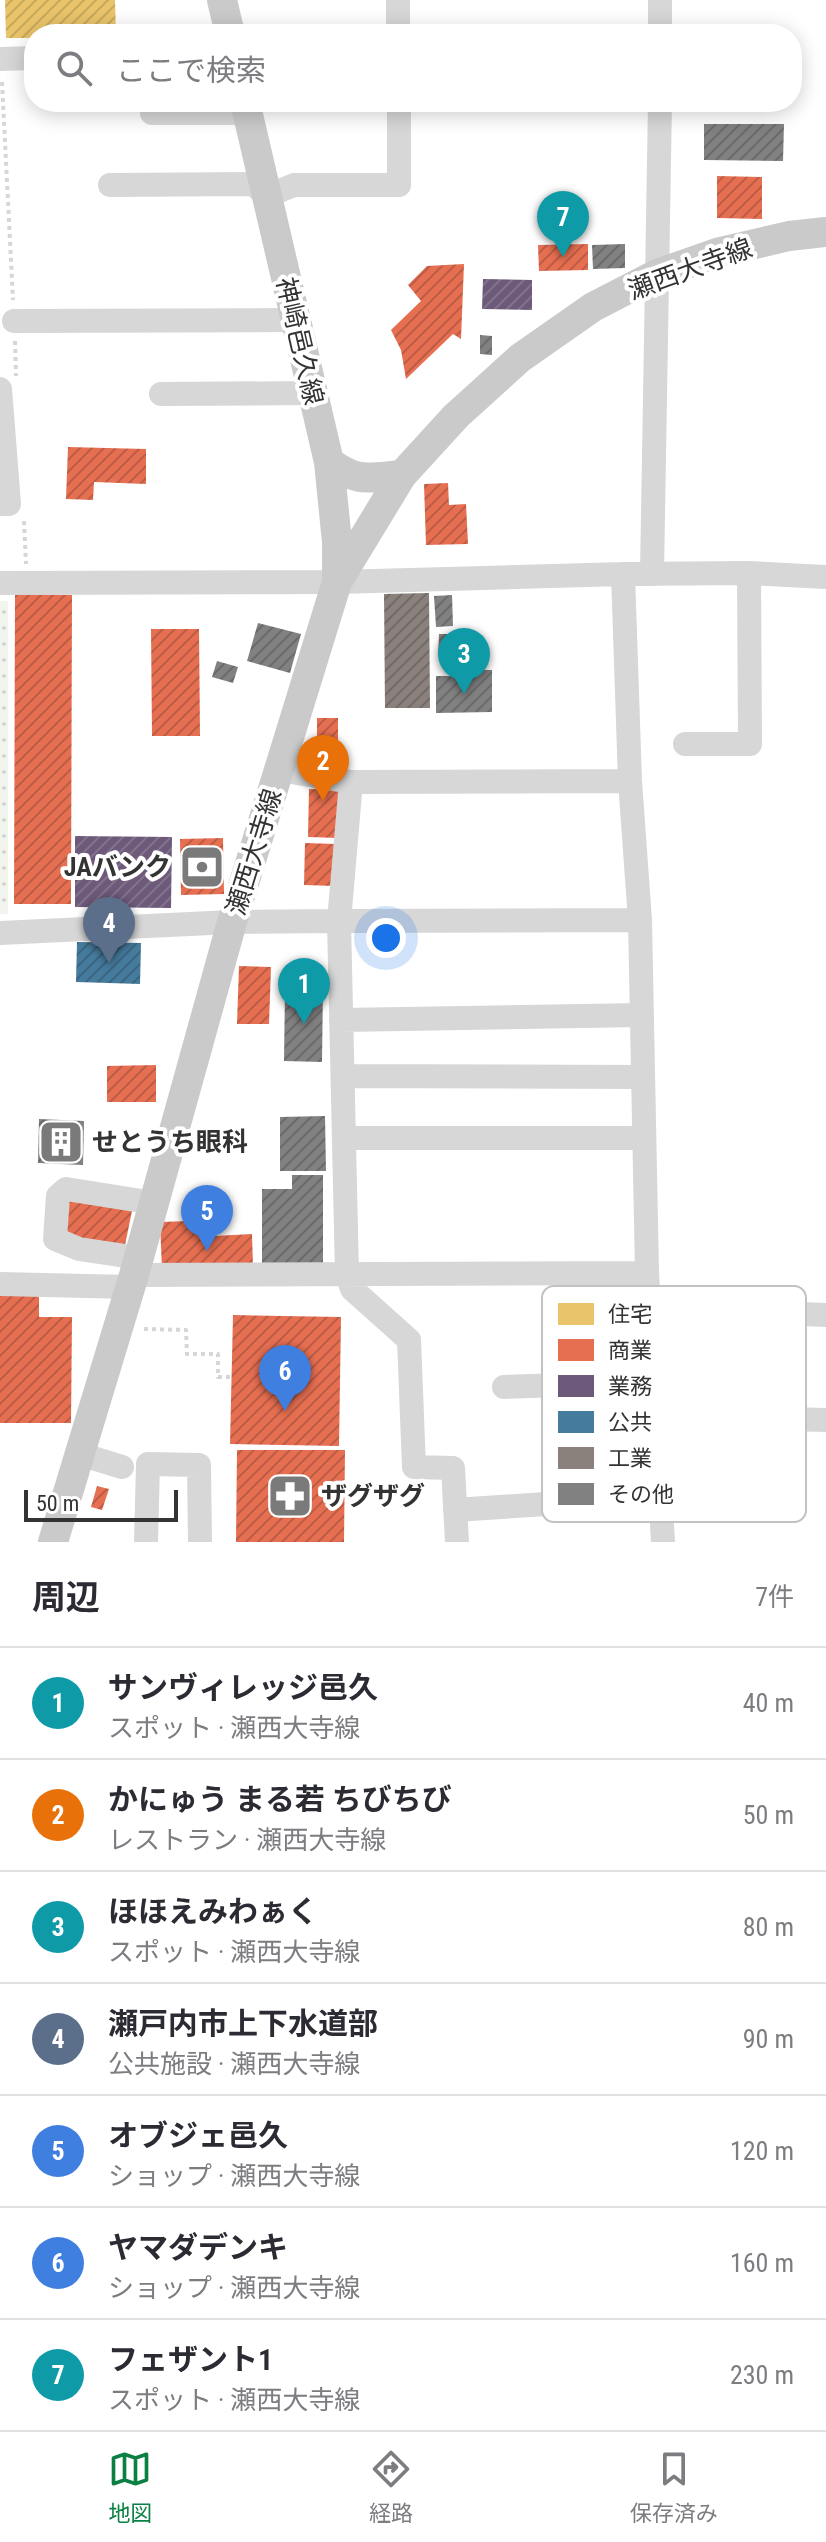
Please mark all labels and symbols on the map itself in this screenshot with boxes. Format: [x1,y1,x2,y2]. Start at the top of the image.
pin: 7 [537,191,589,257]
street label: 瀬西大寺線 [624,233,756,305]
street label: 神崎邑久線 [271,274,329,408]
pin: 3 [438,628,490,694]
pin: 2 [297,735,349,801]
street label: 瀬西大寺線 [221,785,287,919]
bank icon: JAバンク [178,843,226,891]
place label: JAバンク [64,852,171,882]
pin: 4 [83,897,135,963]
your location [366,918,406,958]
pin: 1 [278,958,330,1024]
building icon: せとうち眼科 [37,1118,85,1166]
place label: せとうち眼科 [92,1127,248,1157]
pin: 5 [181,1185,233,1251]
legend [542,1286,806,1522]
text: 住宅 [608,1302,652,1327]
text: 商業 [608,1338,652,1363]
pin: 6 [259,1345,311,1411]
text: 業務 [608,1374,652,1399]
text: 公共 [608,1410,652,1435]
text: 工業 [608,1446,652,1471]
pharmacy icon: ザグザグ [266,1472,314,1520]
place label: ザグザグ [321,1481,425,1511]
text: その他 [608,1482,674,1507]
scale bar [24,1486,178,1522]

